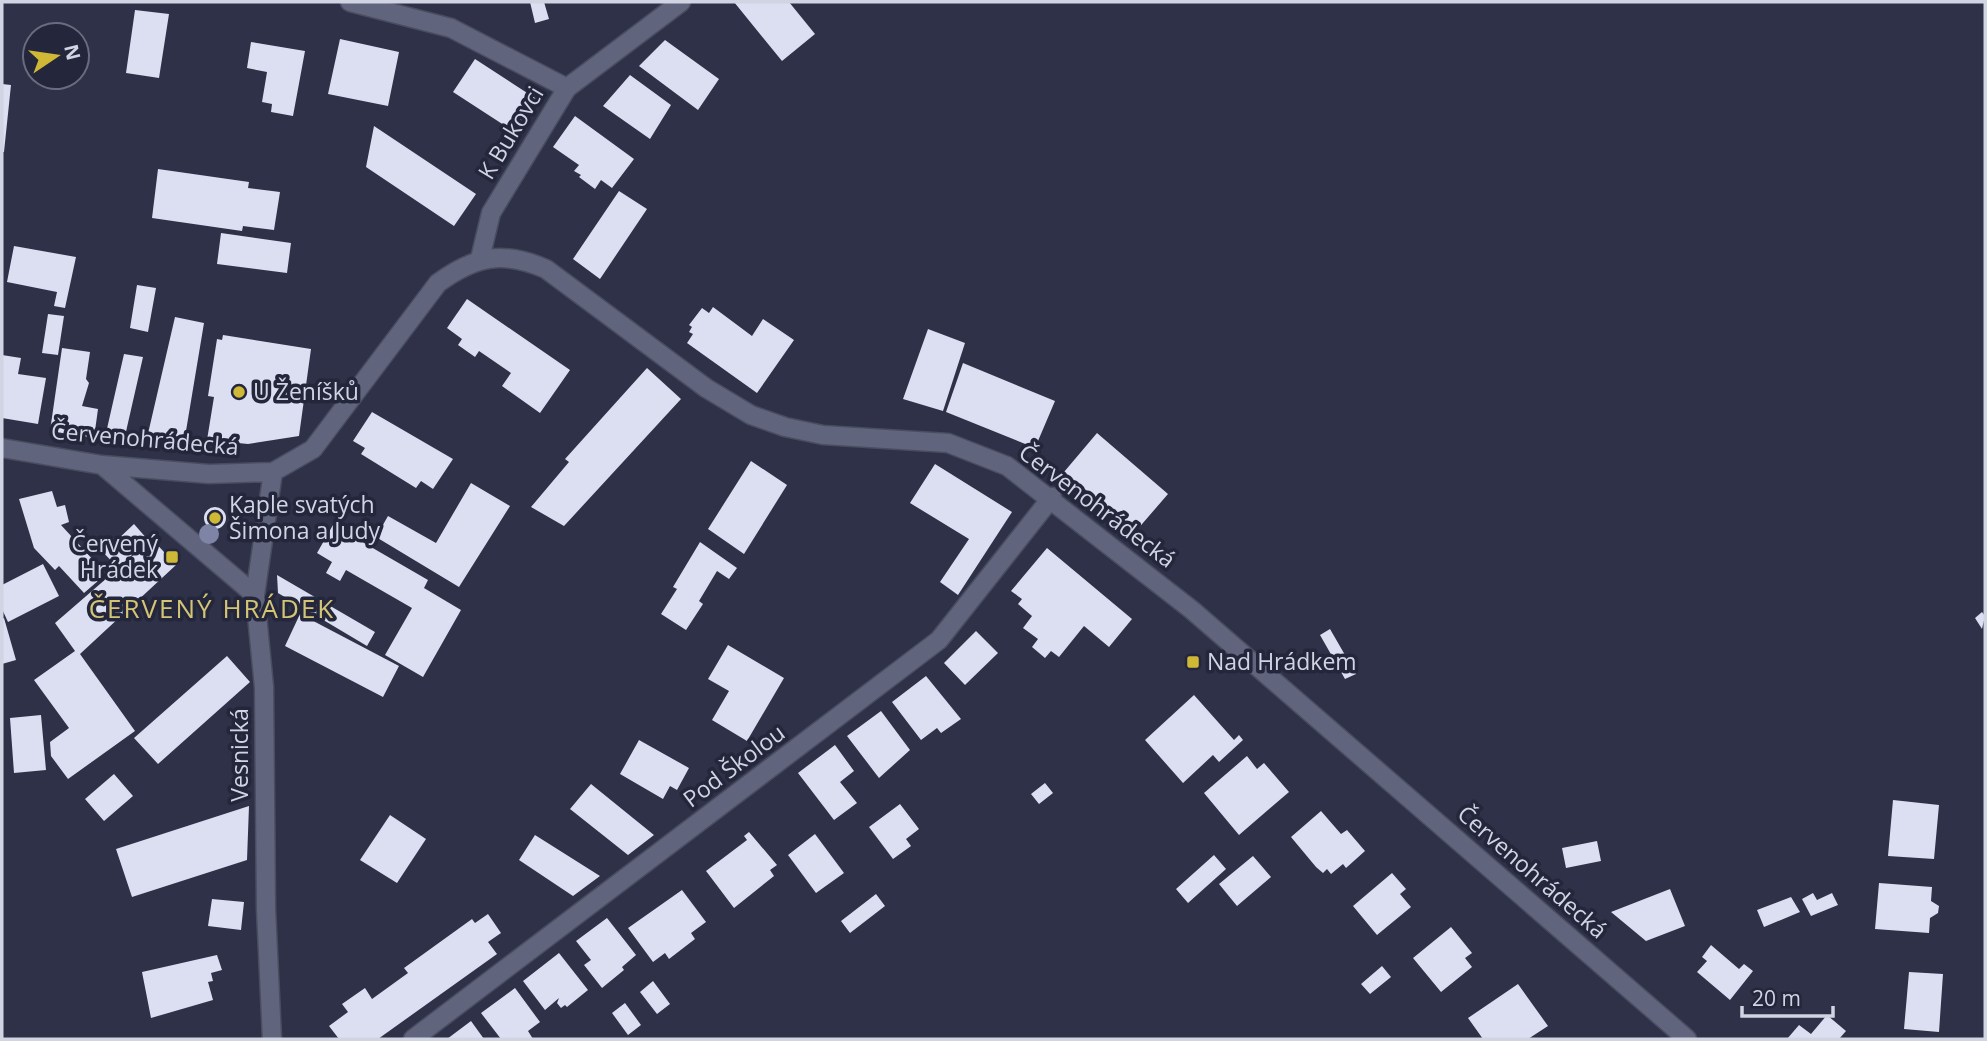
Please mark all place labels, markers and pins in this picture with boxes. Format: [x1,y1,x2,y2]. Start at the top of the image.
place label: U Ženíšků [253,375,359,407]
marker: U Ženíšků [231,384,247,400]
place label: Kaple svatých Šimona a Judy [229,488,381,546]
marker: Kaple svatých Šimona a Judy [207,510,223,526]
place label: Červený Hrádek [71,527,158,585]
marker: Červený Hrádek [164,549,180,565]
place label: Nad Hrádkem [1207,645,1357,677]
marker: Nad Hrádkem [1185,654,1201,670]

